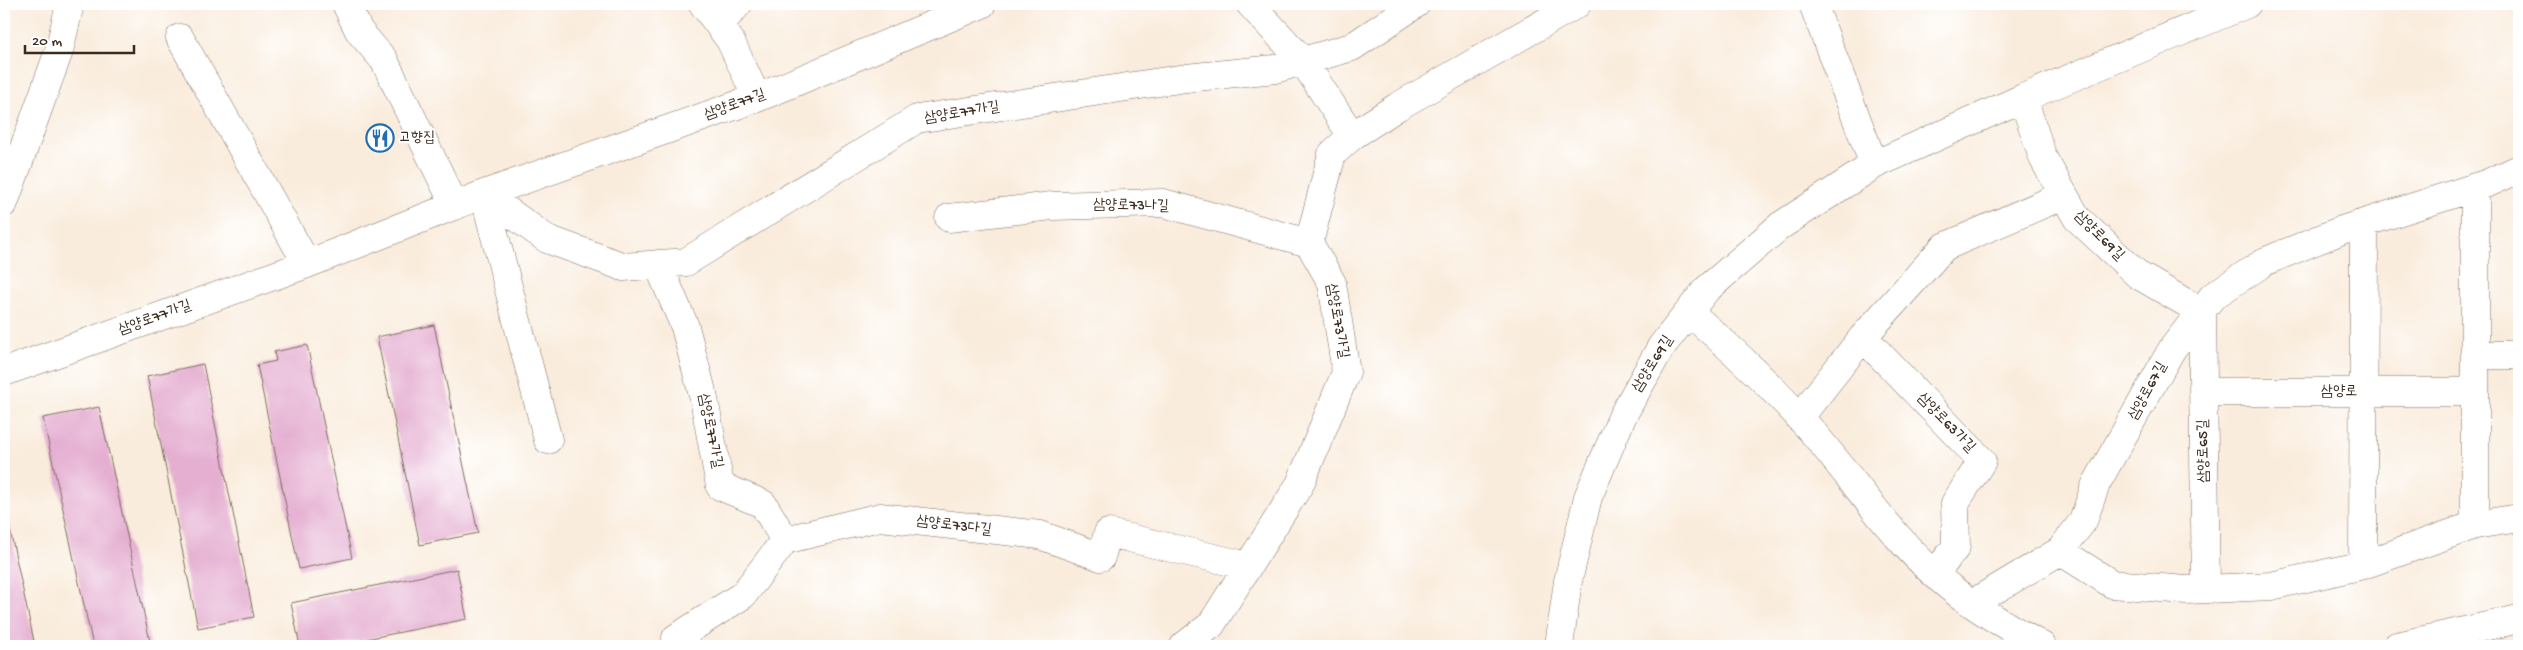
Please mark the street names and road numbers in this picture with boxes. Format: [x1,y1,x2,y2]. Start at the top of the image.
street label: 삼양로77길 [702,86,768,124]
street label: 삼양로77가길 [923,98,1001,128]
street label: 삼양로73나길 [1093,196,1169,216]
street label: 삼양로69길 [2070,207,2128,265]
street label: 삼양로73가길 [1322,282,1352,360]
street label: 삼양로77가길 [116,297,194,339]
street label: 삼양로69길 [1629,332,1677,396]
street label: 삼양로67길 [2125,359,2171,423]
street label: 삼양로 [2321,383,2357,401]
street label: 삼양로63가길 [1913,390,1979,456]
street label: 삼양로77가길 [694,392,726,470]
street label: 삼양로65길 [2194,419,2214,483]
street label: 삼양로73다길 [915,512,993,540]

